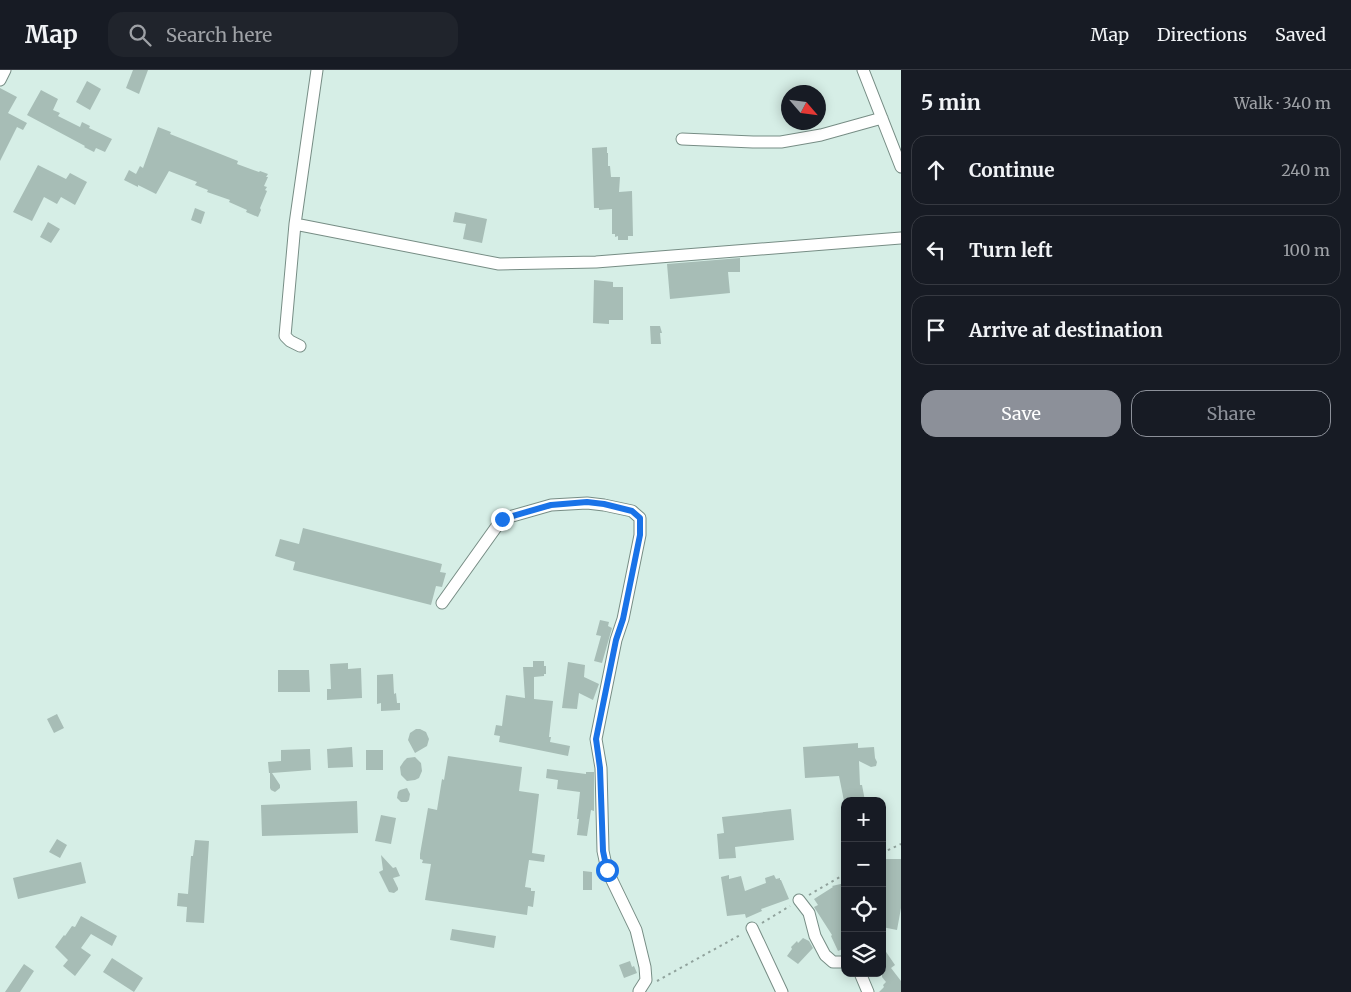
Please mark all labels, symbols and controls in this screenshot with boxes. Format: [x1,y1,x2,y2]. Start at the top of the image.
search box [108,12,458,57]
text: Map [25,19,78,50]
icon: search [126,21,154,49]
text: Search here [166,23,272,47]
text: Map [1091,23,1129,46]
text: Directions [1157,23,1247,46]
text: Saved [1275,23,1326,46]
north arrow [781,85,826,130]
text: 5 min [921,89,981,116]
text: Walk · 340 m [1234,93,1331,113]
icon: ahead [922,156,950,184]
text: Continue [969,158,1055,182]
text: 240 m [1281,160,1330,180]
icon: left [922,236,950,264]
text: Turn left [969,238,1053,262]
text: 100 m [1283,240,1330,260]
icon: arrive [922,316,950,344]
text: Arrive at destination [969,318,1163,342]
button: Save [921,390,1121,437]
button: Share [1131,390,1331,437]
route end [491,508,514,531]
map controls [841,797,886,977]
button: + [841,797,886,842]
button: − [841,842,886,887]
route start [596,859,619,882]
button: locate [841,887,886,932]
button: layers [841,932,886,977]

